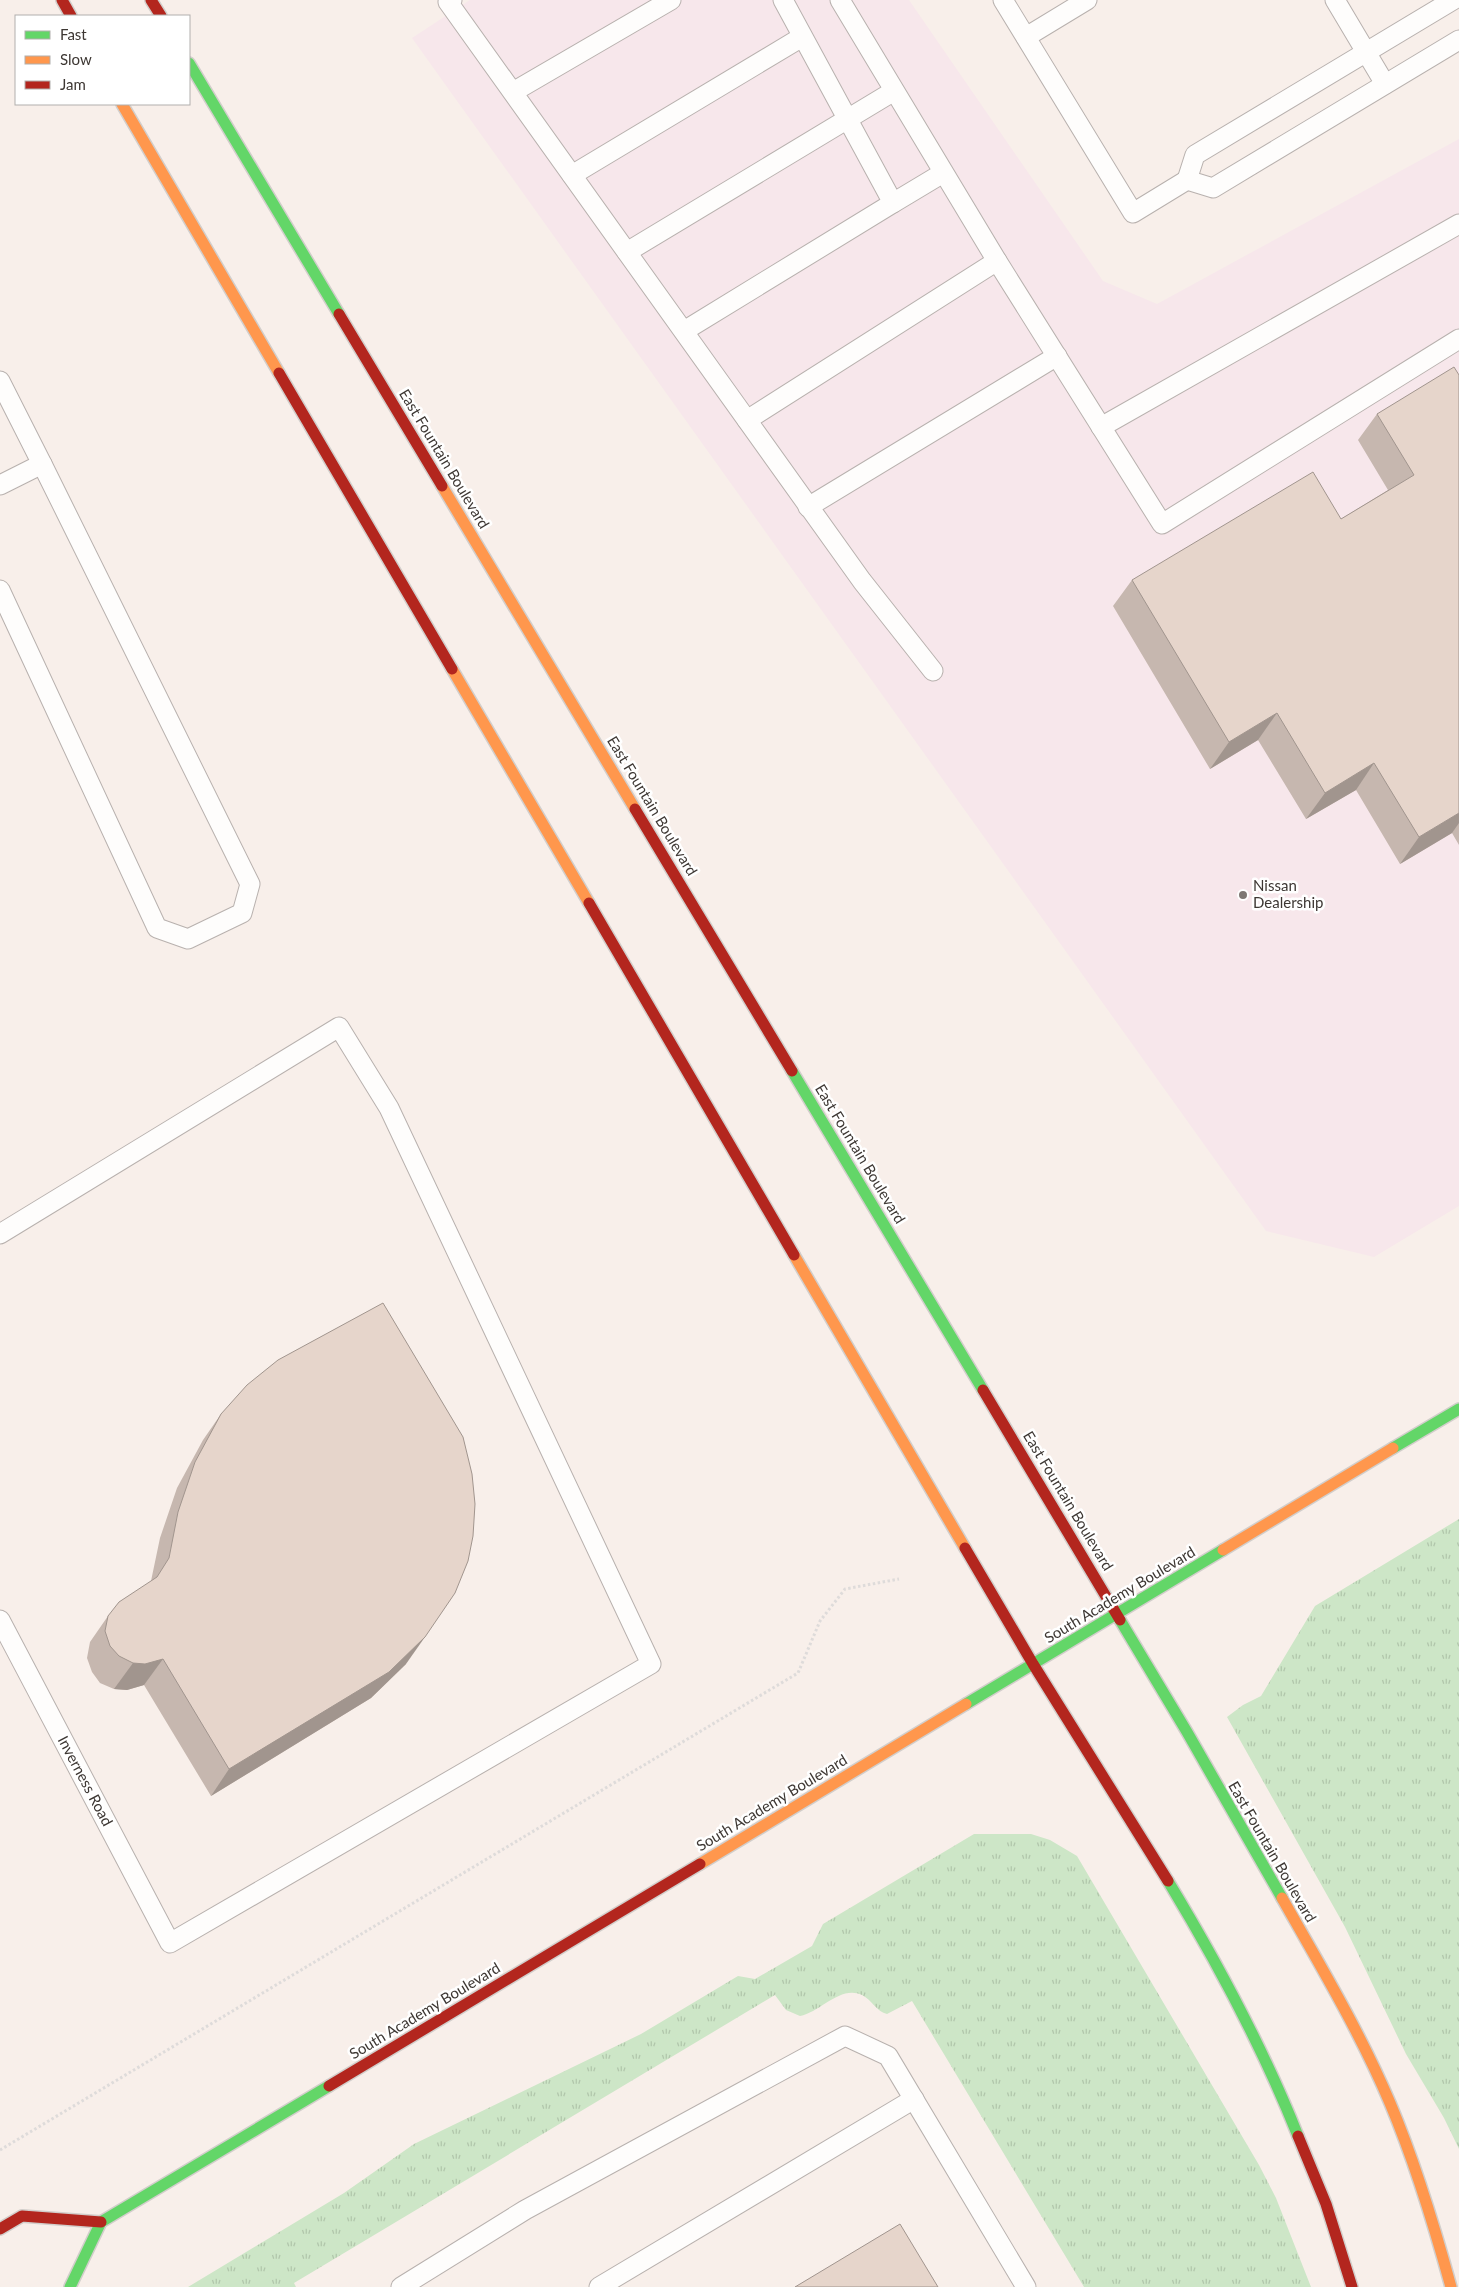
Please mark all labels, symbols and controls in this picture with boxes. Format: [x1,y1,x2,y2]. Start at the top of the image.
legend [15,15,190,105]
text: Fast [60,25,87,43]
text: Slow [60,50,92,68]
text: Jam [60,75,86,93]
street label: East Fountain Boulevard [396,385,494,532]
street label: East Fountain Boulevard [604,732,702,879]
place label: Nissan Dealership [1253,876,1323,911]
marker: Nissan Dealership [1237,889,1249,901]
street label: East Fountain Boulevard [812,1080,910,1227]
street label: East Fountain Boulevard [1020,1427,1118,1574]
street label: South Academy Boulevard [1041,1542,1198,1646]
street label: Inverness Road [55,1732,117,1829]
street label: South Academy Boulevard [693,1750,850,1854]
street label: East Fountain Boulevard [1225,1778,1321,1925]
street label: South Academy Boulevard [346,1958,503,2062]

